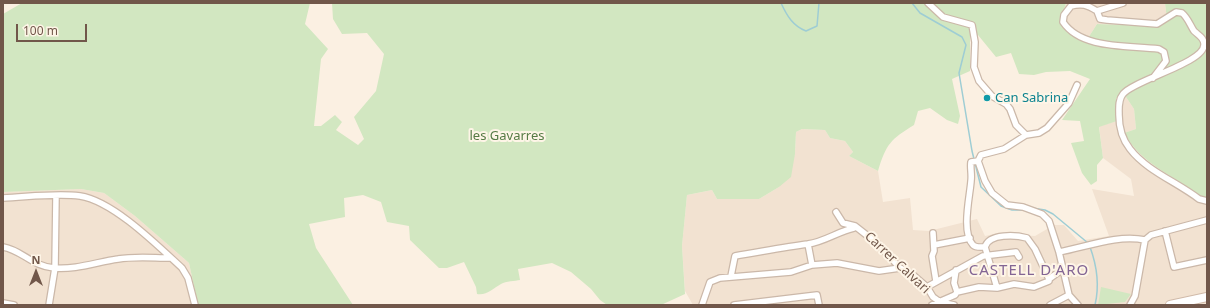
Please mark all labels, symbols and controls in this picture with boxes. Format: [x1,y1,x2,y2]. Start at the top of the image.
scale bar [18,16,89,42]
text: 100 m [23,22,58,39]
place label: Can Sabrina [995,90,1068,106]
marker: Can Sabrina [982,93,992,103]
park label: les Gavarres [470,128,544,144]
street label: Carrer Calvari [861,229,933,297]
north arrow [16,252,56,292]
text: N [32,252,40,267]
district label: CASTELL D'ARO [969,262,1089,280]

